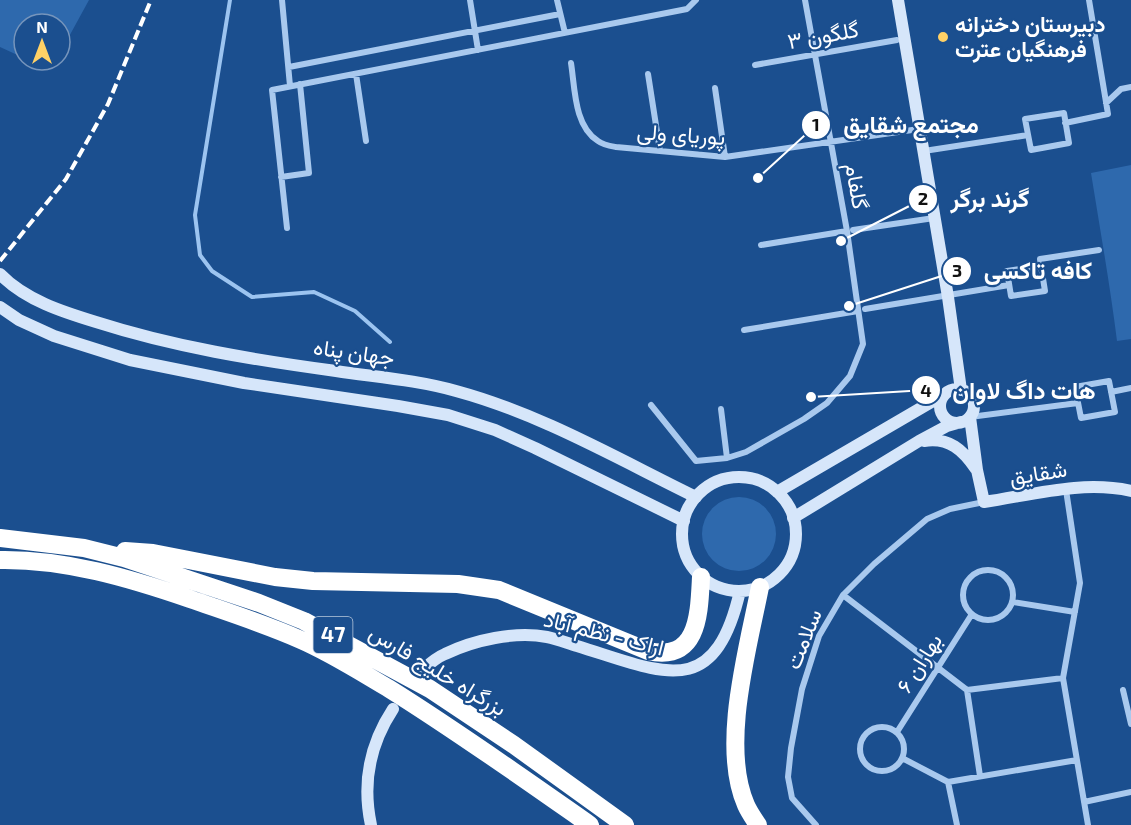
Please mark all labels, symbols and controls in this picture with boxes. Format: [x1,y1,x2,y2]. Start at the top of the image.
place label: دبیرستان دخترانه فرهنگیان عترت [955,10,1105,63]
north arrow [12,12,72,72]
street label: گلگون ۳ [785,15,861,55]
text: N [36,17,48,36]
marker: دبیرستان دخترانه فرهنگیان عترت [936,30,950,44]
callout: مجتمع شقایق [801,104,991,146]
text: مجتمع شقایق [843,109,979,142]
text: 1 [812,113,820,135]
street label: پوریای ولی [636,117,726,152]
street label: گلفام [838,161,875,212]
callout: گرند برگر [908,178,1041,220]
text: گرند برگر [949,183,1030,214]
text: 2 [918,187,928,209]
callout: کافه تاکسی [942,250,1105,292]
text: کافه تاکسی [984,255,1092,285]
text: 3 [952,259,962,281]
street label: جهان پناه [312,332,396,373]
callout: هات داگ لاوان [911,369,1108,411]
text: هات داگ لاوان [952,375,1096,406]
text: 4 [920,379,932,401]
street label: شقایق [1007,455,1069,491]
street label: اراک - نظم آباد [541,605,667,662]
street label: سلامت [778,605,826,673]
road number: 47 [314,617,352,653]
street label: بزرگراه خلیج فارس [364,618,512,723]
street label: بهاران ۶ [890,628,948,698]

